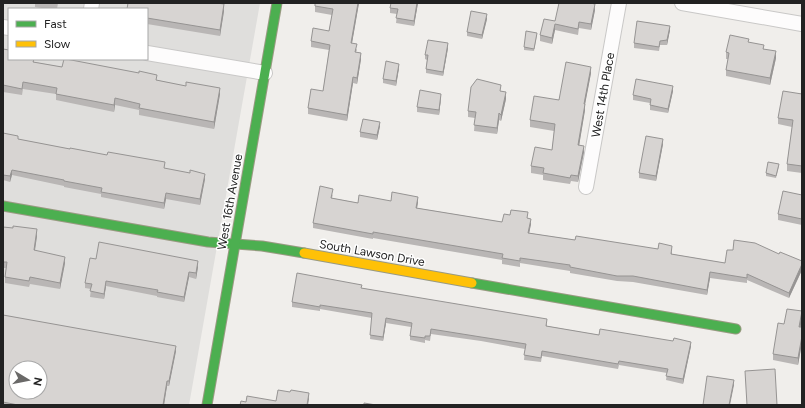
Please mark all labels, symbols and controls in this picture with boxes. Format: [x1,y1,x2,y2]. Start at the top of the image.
legend [8,8,148,60]
text: Fast [44,17,67,31]
text: Slow [44,37,71,51]
street label: West 14th Place [589,51,617,139]
street label: West 16th Avenue [215,152,245,251]
street label: South Lawson Drive [318,237,426,269]
north arrow [8,360,48,400]
text: N [30,376,44,387]

